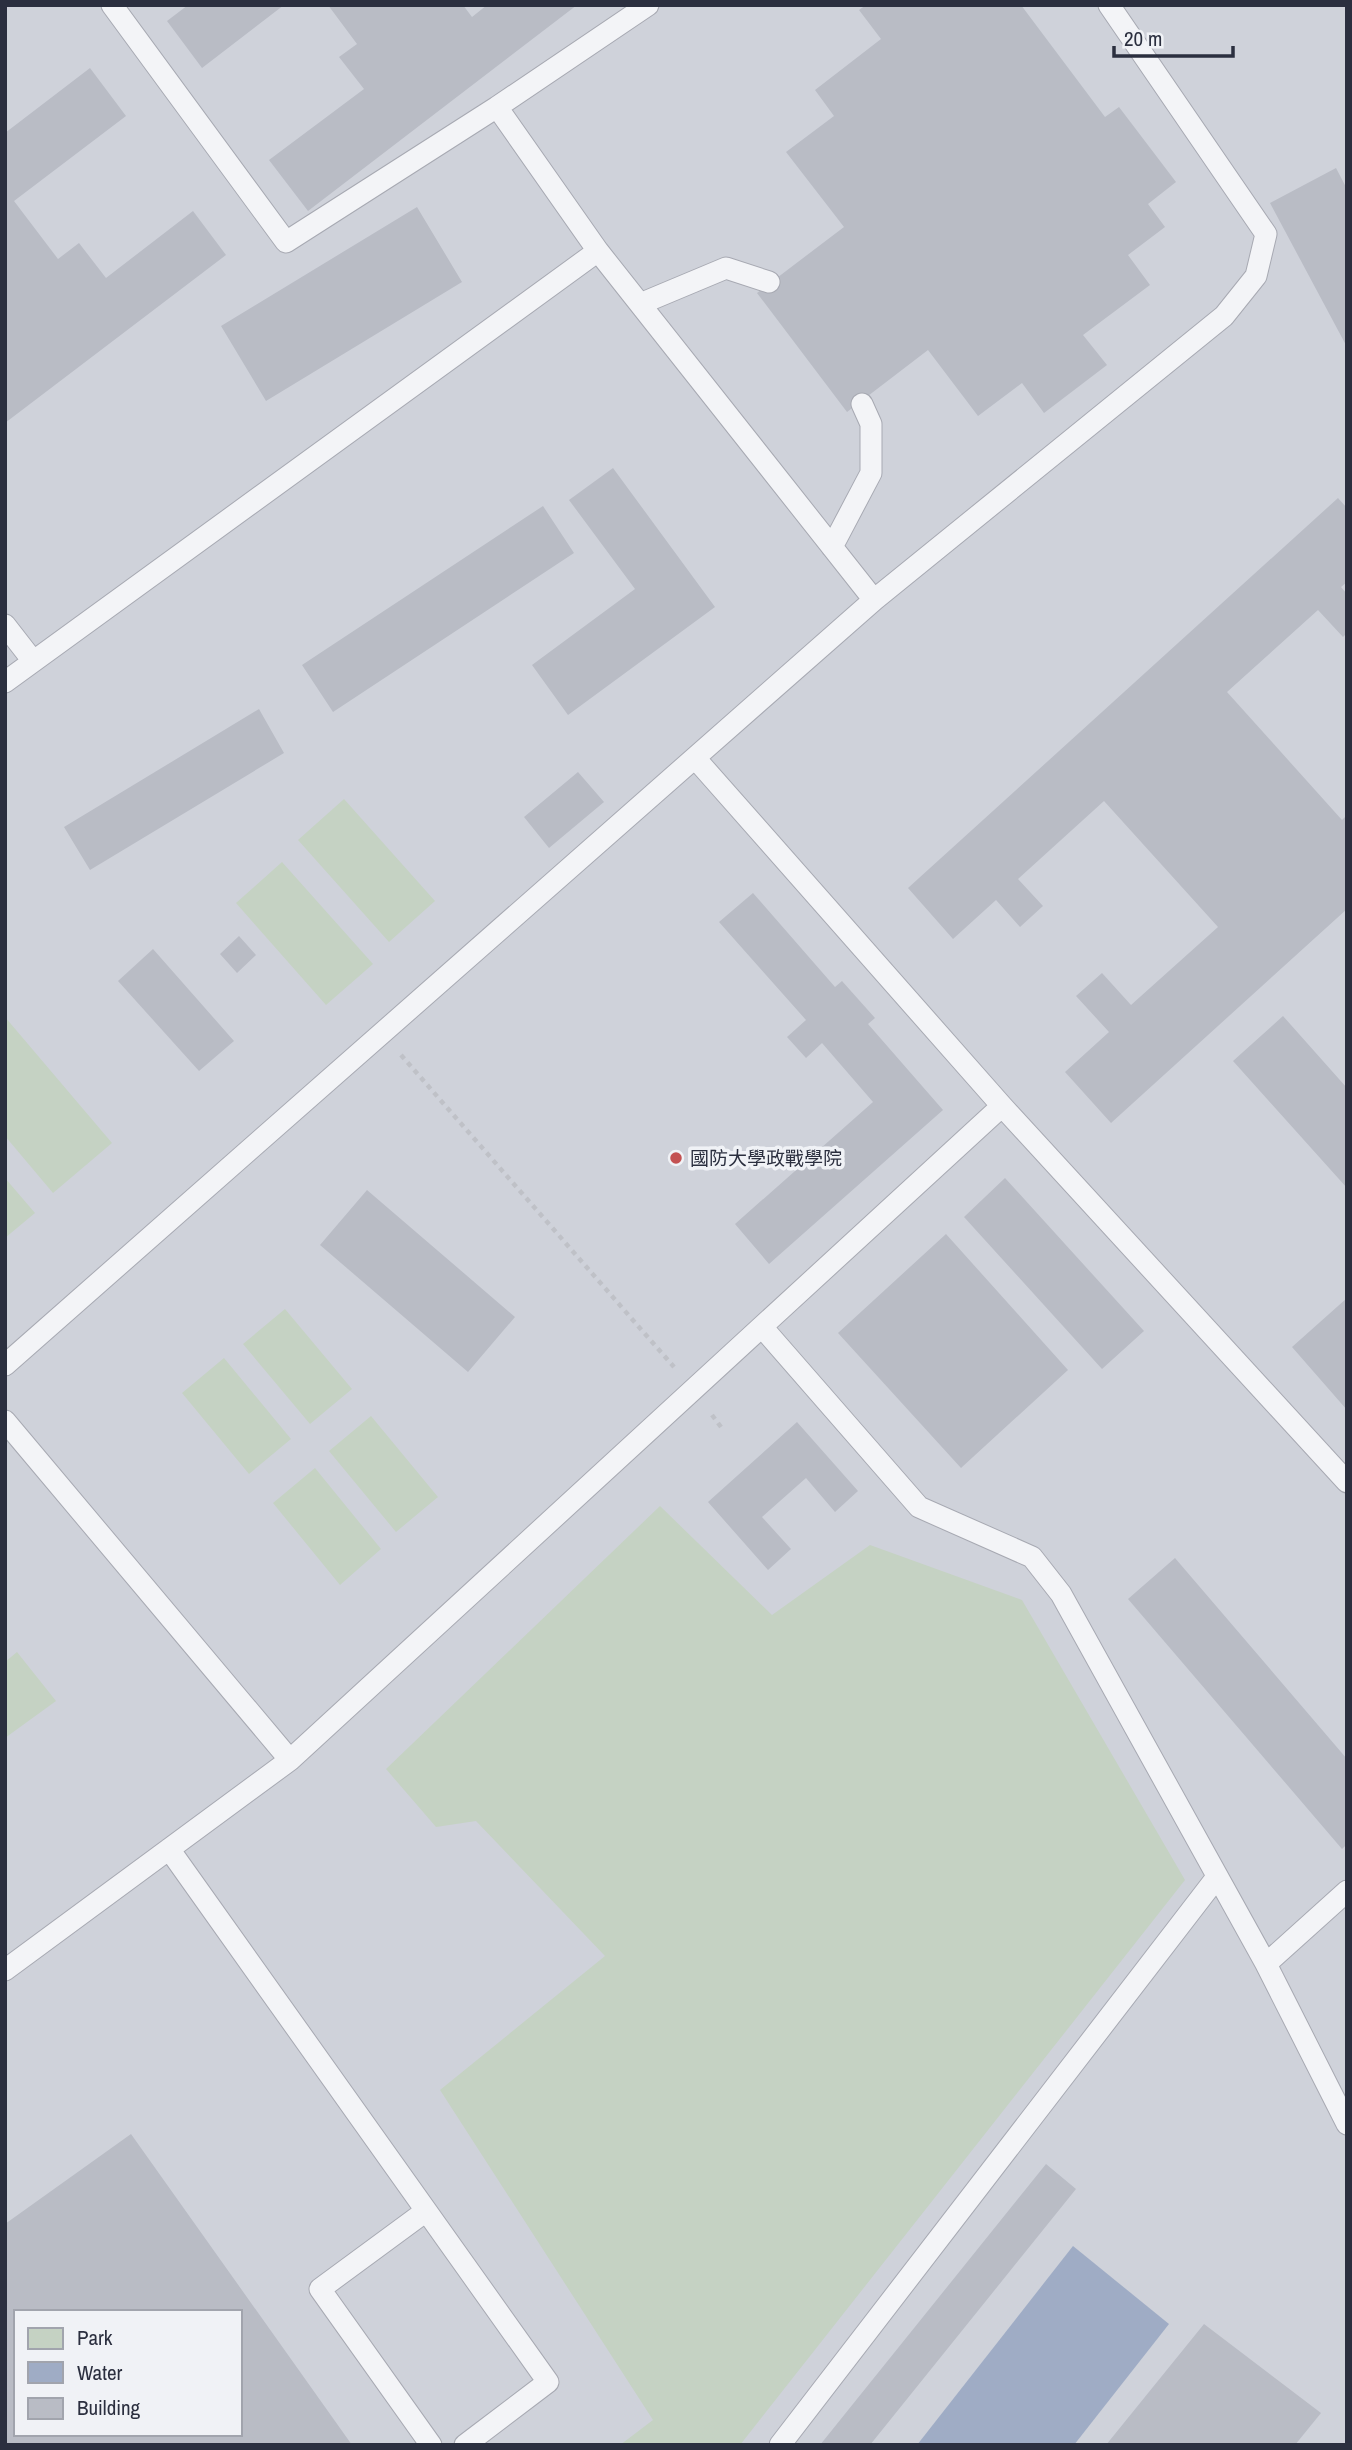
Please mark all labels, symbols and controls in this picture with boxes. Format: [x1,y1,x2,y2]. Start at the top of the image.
scale bar [1114,14,1233,58]
text: 20 m [1124,24,1162,53]
place label: 國防大學政戰學院 [690,1145,842,1171]
marker: 國防大學政戰學院 [668,1150,684,1166]
legend [14,2310,242,2436]
text: Park [77,2323,113,2352]
text: Water [77,2358,123,2387]
text: Building [77,2393,141,2422]

